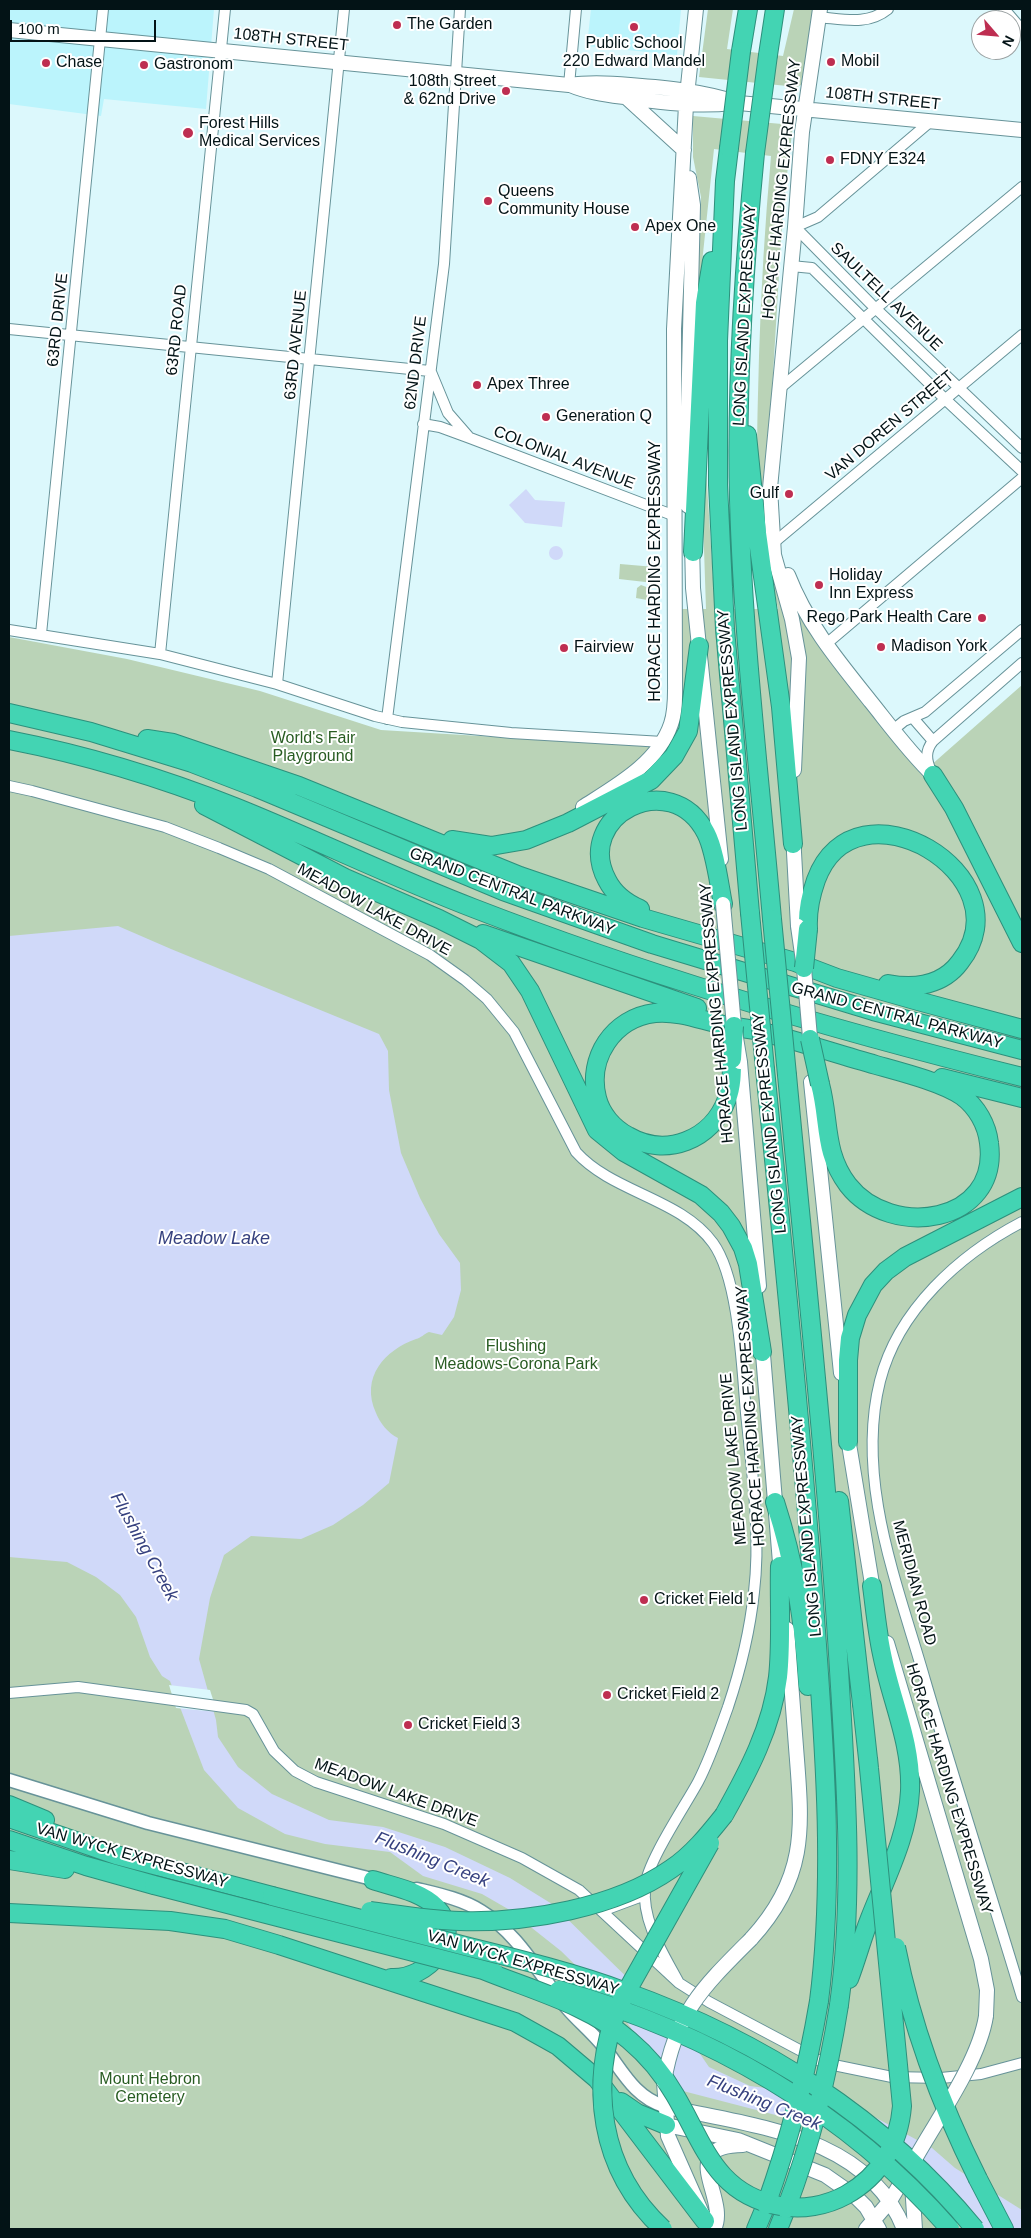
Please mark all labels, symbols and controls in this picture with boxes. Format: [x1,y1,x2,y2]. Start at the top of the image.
scale bar [12,10,159,42]
north arrow [971,10,1021,60]
place label: The Garden [407,15,492,35]
marker: The Garden [391,19,403,31]
text: 100 m [18,20,60,37]
marker: Public School 220 Edward Mandel [628,21,640,33]
street label: 108TH STREET [233,24,349,56]
text: N [999,33,1018,49]
place label: Public School 220 Edward Mandel [563,34,705,72]
place label: Mobil [841,52,879,72]
place label: Chase [56,53,102,73]
place label: Gastronom [154,55,233,75]
marker: Mobil [825,56,837,68]
marker: Chase [40,57,52,69]
street label: HORACE HARDING EXPRESSWAY [759,58,805,320]
marker: Gastronom [138,59,150,71]
place label: 108th Street & 62nd Drive [404,72,496,110]
street label: 108TH STREET [825,83,941,115]
marker: 108th Street & 62nd Drive [500,85,512,97]
place label: Forest Hills Medical Services [199,114,320,152]
marker: Forest Hills Medical Services [181,126,195,140]
place label: FDNY E324 [840,150,925,170]
marker: FDNY E324 [824,154,836,166]
place label: Queens Community House [498,182,630,220]
marker: Queens Community House [482,195,494,207]
street label: LONG ISLAND EXPRESSWAY [730,204,760,426]
place label: Apex One [645,217,716,237]
marker: Apex One [629,221,641,233]
street label: SAULTELL AVENUE [826,239,946,355]
street label: 63RD DRIVE [44,272,72,368]
street label: 63RD ROAD [163,283,191,377]
street label: 63RD AVENUE [281,289,311,401]
street label: 62ND DRIVE [401,315,431,411]
street label: VAN DOREN STREET [822,367,958,485]
place label: Apex Three [487,375,570,395]
marker: Apex Three [471,379,483,391]
place label: Generation Q [556,407,652,427]
marker: Generation Q [540,411,552,423]
street label: COLONIAL AVENUE [491,422,637,494]
street label: HORACE HARDING EXPRESSWAY [646,440,666,702]
place label: Gulf [750,484,779,504]
marker: Gulf [783,488,795,500]
place label: Holiday Inn Express [829,566,913,604]
marker: Holiday Inn Express [813,579,825,591]
street label: LONG ISLAND EXPRESSWAY [714,608,752,832]
place label: Rego Park Health Care [807,608,972,628]
marker: Rego Park Health Care [976,612,988,624]
place label: Madison York [891,637,987,657]
place label: Fairview [574,638,634,658]
marker: Madison York [875,641,887,653]
marker: Fairview [558,642,570,654]
park label: World's Fair Playground [271,729,355,767]
street label: GRAND CENTRAL PARKWAY [407,844,617,940]
street label: MEADOW LAKE DRIVE [294,860,454,960]
street label: HORACE HARDING EXPRESSWAY [696,882,738,1144]
street label: GRAND CENTRAL PARKWAY [789,978,1005,1054]
street label: LONG ISLAND EXPRESSWAY [749,1011,791,1235]
water label: Meadow Lake [158,1228,270,1250]
street label: HORACE HARDING EXPRESSWAY [732,1285,770,1547]
park label: Flushing Meadows-Corona Park [434,1337,598,1375]
street label: MEADOW LAKE DRIVE [717,1372,751,1546]
street label: LONG ISLAND EXPRESSWAY [788,1414,826,1638]
water label: Flushing Creek [105,1489,183,1605]
street label: MERIDIAN ROAD [888,1518,940,1648]
place label: Cricket Field 1 [654,1590,756,1610]
marker: Cricket Field 1 [638,1594,650,1606]
street label: HORACE HARDING EXPRESSWAY [902,1661,996,1917]
place label: Cricket Field 2 [617,1685,719,1705]
marker: Cricket Field 2 [601,1689,613,1701]
place label: Cricket Field 3 [418,1715,520,1735]
marker: Cricket Field 3 [402,1719,414,1731]
street label: MEADOW LAKE DRIVE [312,1754,480,1832]
street label: VAN WYCK EXPRESSWAY [34,1819,230,1893]
water label: Flushing Creek [372,1827,492,1893]
street label: VAN WYCK EXPRESSWAY [425,1926,621,2000]
park label: Mount Hebron Cemetery [99,2070,201,2108]
water label: Flushing Creek [704,2070,824,2136]

